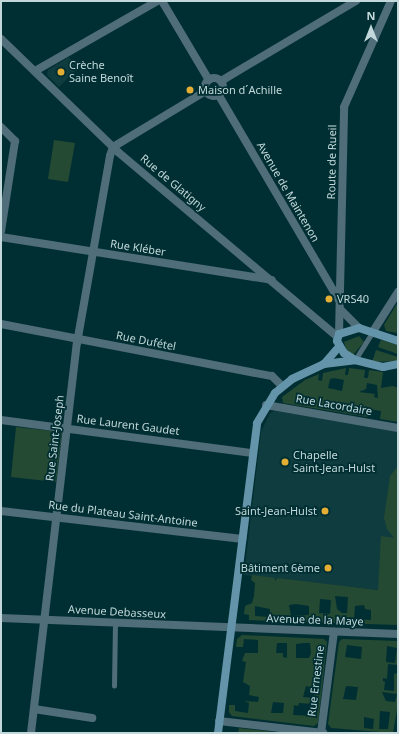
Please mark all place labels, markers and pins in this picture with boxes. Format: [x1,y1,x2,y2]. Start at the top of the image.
place label: Crèche Saine Benoît [69,59,134,85]
marker: Crèche Saine Benoît [56,67,66,77]
place label: Maison d´Achille [198,83,282,97]
marker: Maison d´Achille [185,85,195,95]
place label: VRS40 [337,292,369,306]
marker: VRS40 [324,294,334,304]
place label: Chapelle Saint-Jean-Hulst [293,449,375,475]
marker: Chapelle Saint-Jean-Hulst [280,457,290,467]
place label: Saint-Jean-Hulst [235,504,317,518]
marker: Saint-Jean-Hulst [320,506,330,516]
place label: Bâtiment 6ème [241,561,320,575]
marker: Bâtiment 6ème [323,563,333,573]

